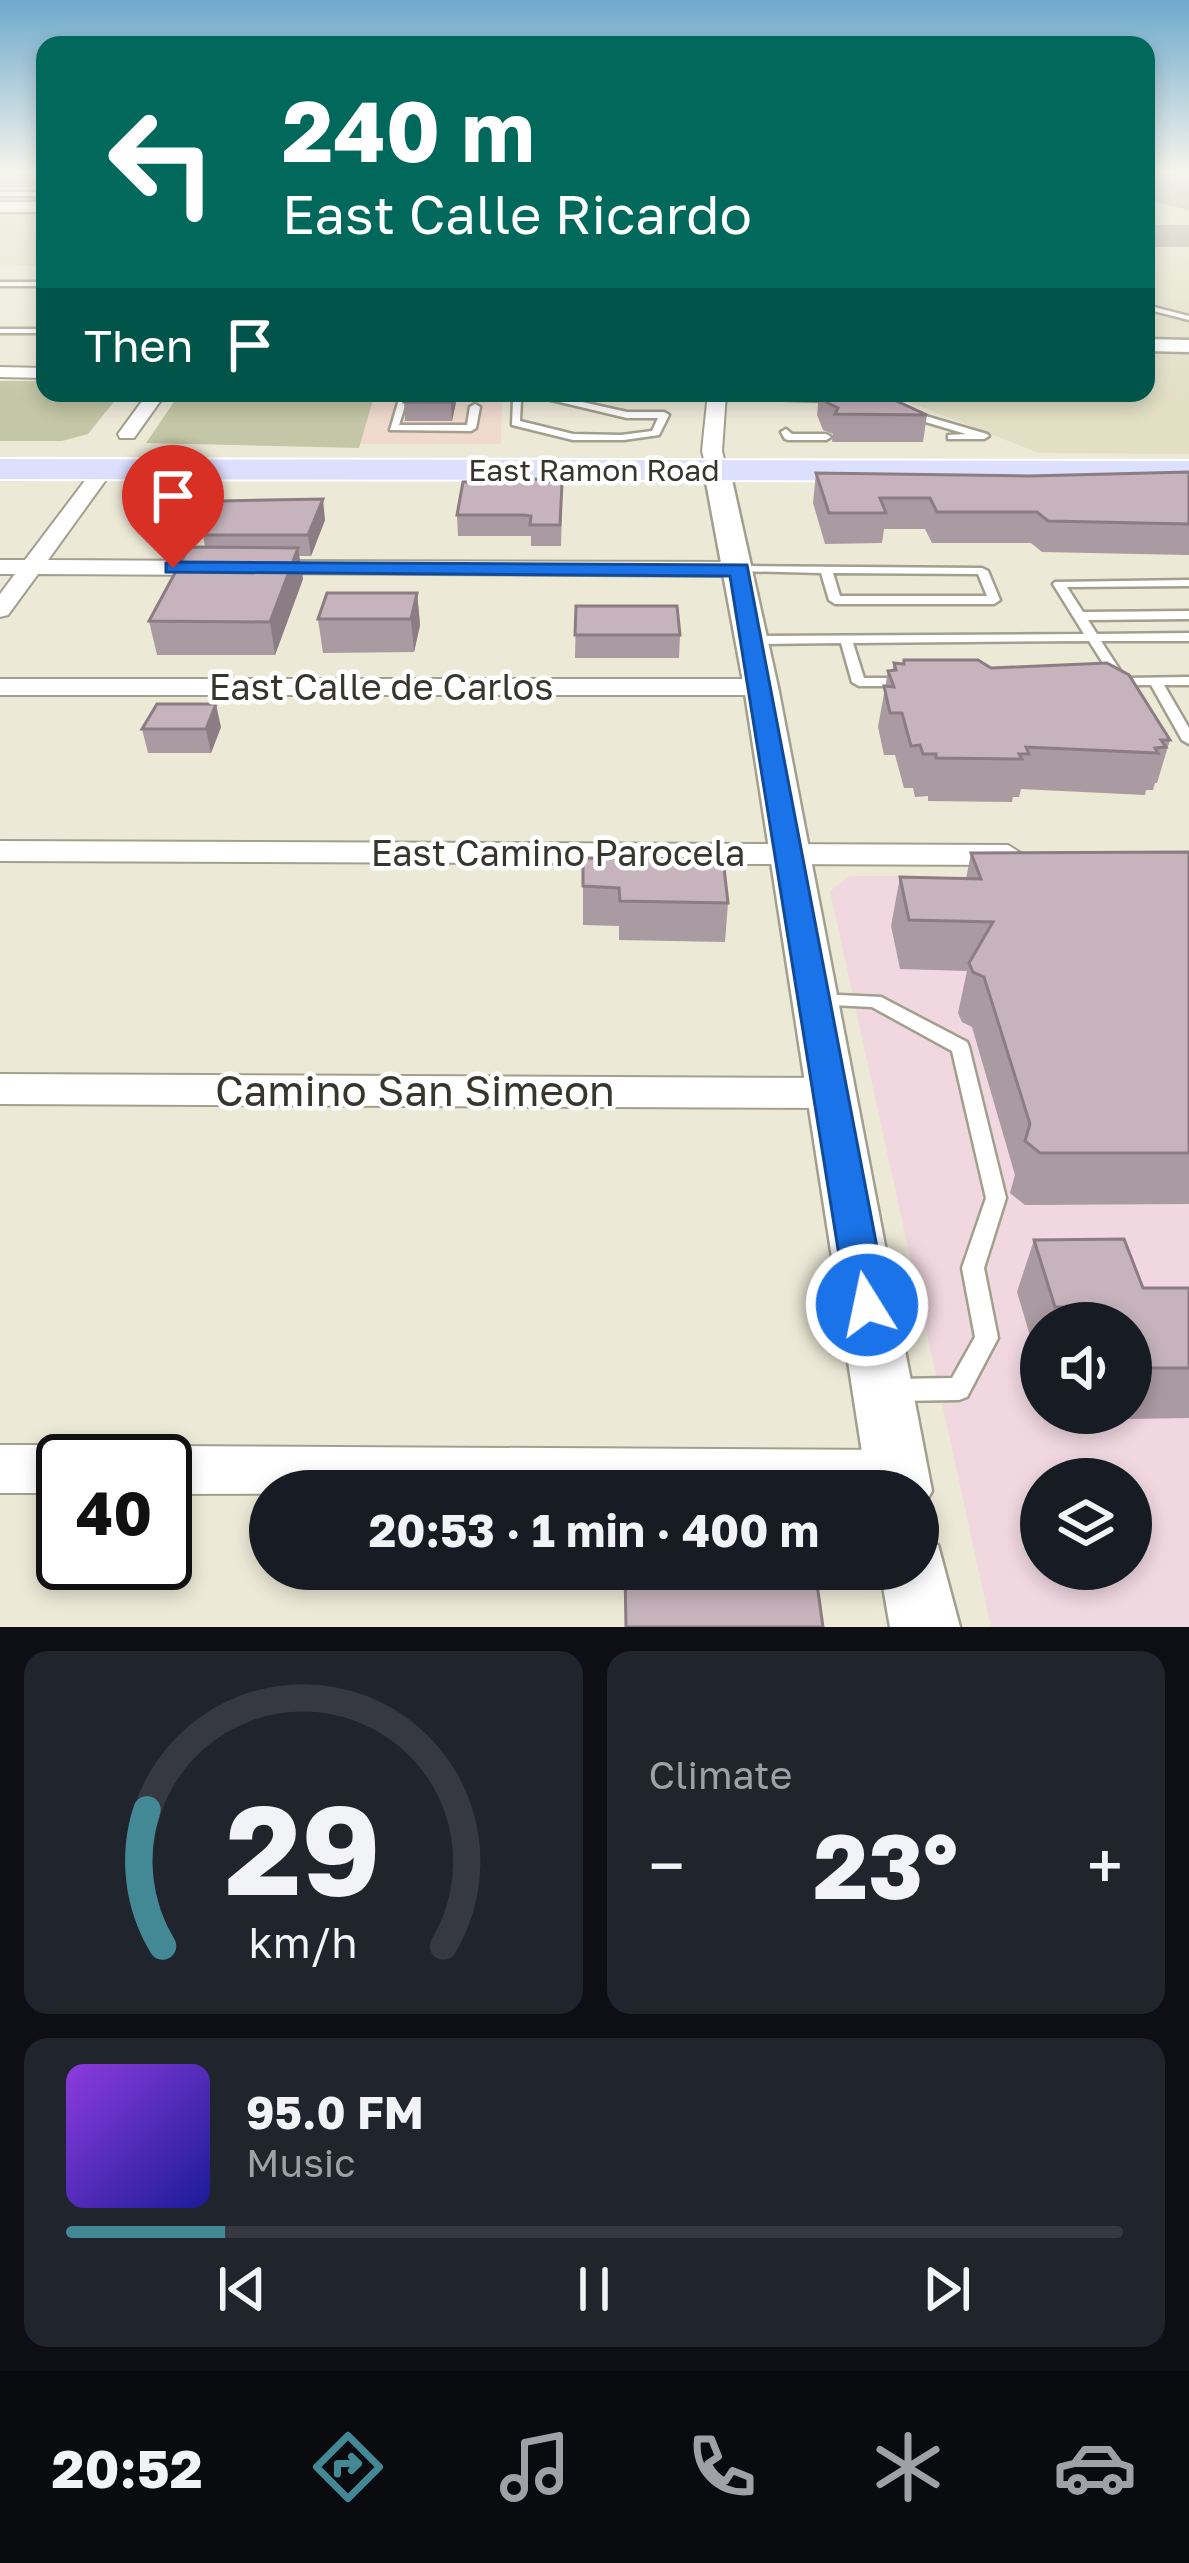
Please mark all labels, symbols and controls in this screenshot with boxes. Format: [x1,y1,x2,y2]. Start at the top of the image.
text: 240 m [282,80,535,180]
icon: left [84,84,240,240]
text: East Calle Ricardo [282,181,752,246]
icon: arrive [217,312,283,378]
text: Then [84,318,193,372]
pin [122,445,224,568]
street label: East Ramon Road [468,452,720,488]
icon: arrive [140,463,206,529]
street label: East Calle de Carlos [209,665,553,708]
street label: East Camino Parocela [371,831,745,874]
street label: Camino San Simeon [215,1065,615,1115]
position arrow [804,1242,930,1368]
map controls [1020,1302,1152,1590]
button: sound [1020,1302,1152,1434]
speed limit sign: 40 [36,1434,192,1590]
button: layers [1020,1458,1152,1590]
text: 20:53 · 1 min · 400 m [369,1503,819,1557]
text: Climate [649,1751,792,1798]
text: 29 [226,1773,381,1922]
text: 23° [813,1811,958,1919]
text: − [649,1825,685,1905]
text: + [1087,1825,1123,1905]
text: km/h [249,1915,358,1966]
text: 95.0 FM [246,2085,424,2139]
text: Music [246,2139,356,2186]
icon: previous [209,2256,275,2322]
icon: pause [561,2256,627,2322]
icon: next [914,2256,980,2322]
icon: directions [306,2425,390,2509]
icon: music [493,2425,577,2509]
icon: phone [680,2425,764,2509]
icon: climate [866,2425,950,2509]
icon: car [1053,2425,1137,2509]
text: 20:52 [51,2435,203,2500]

